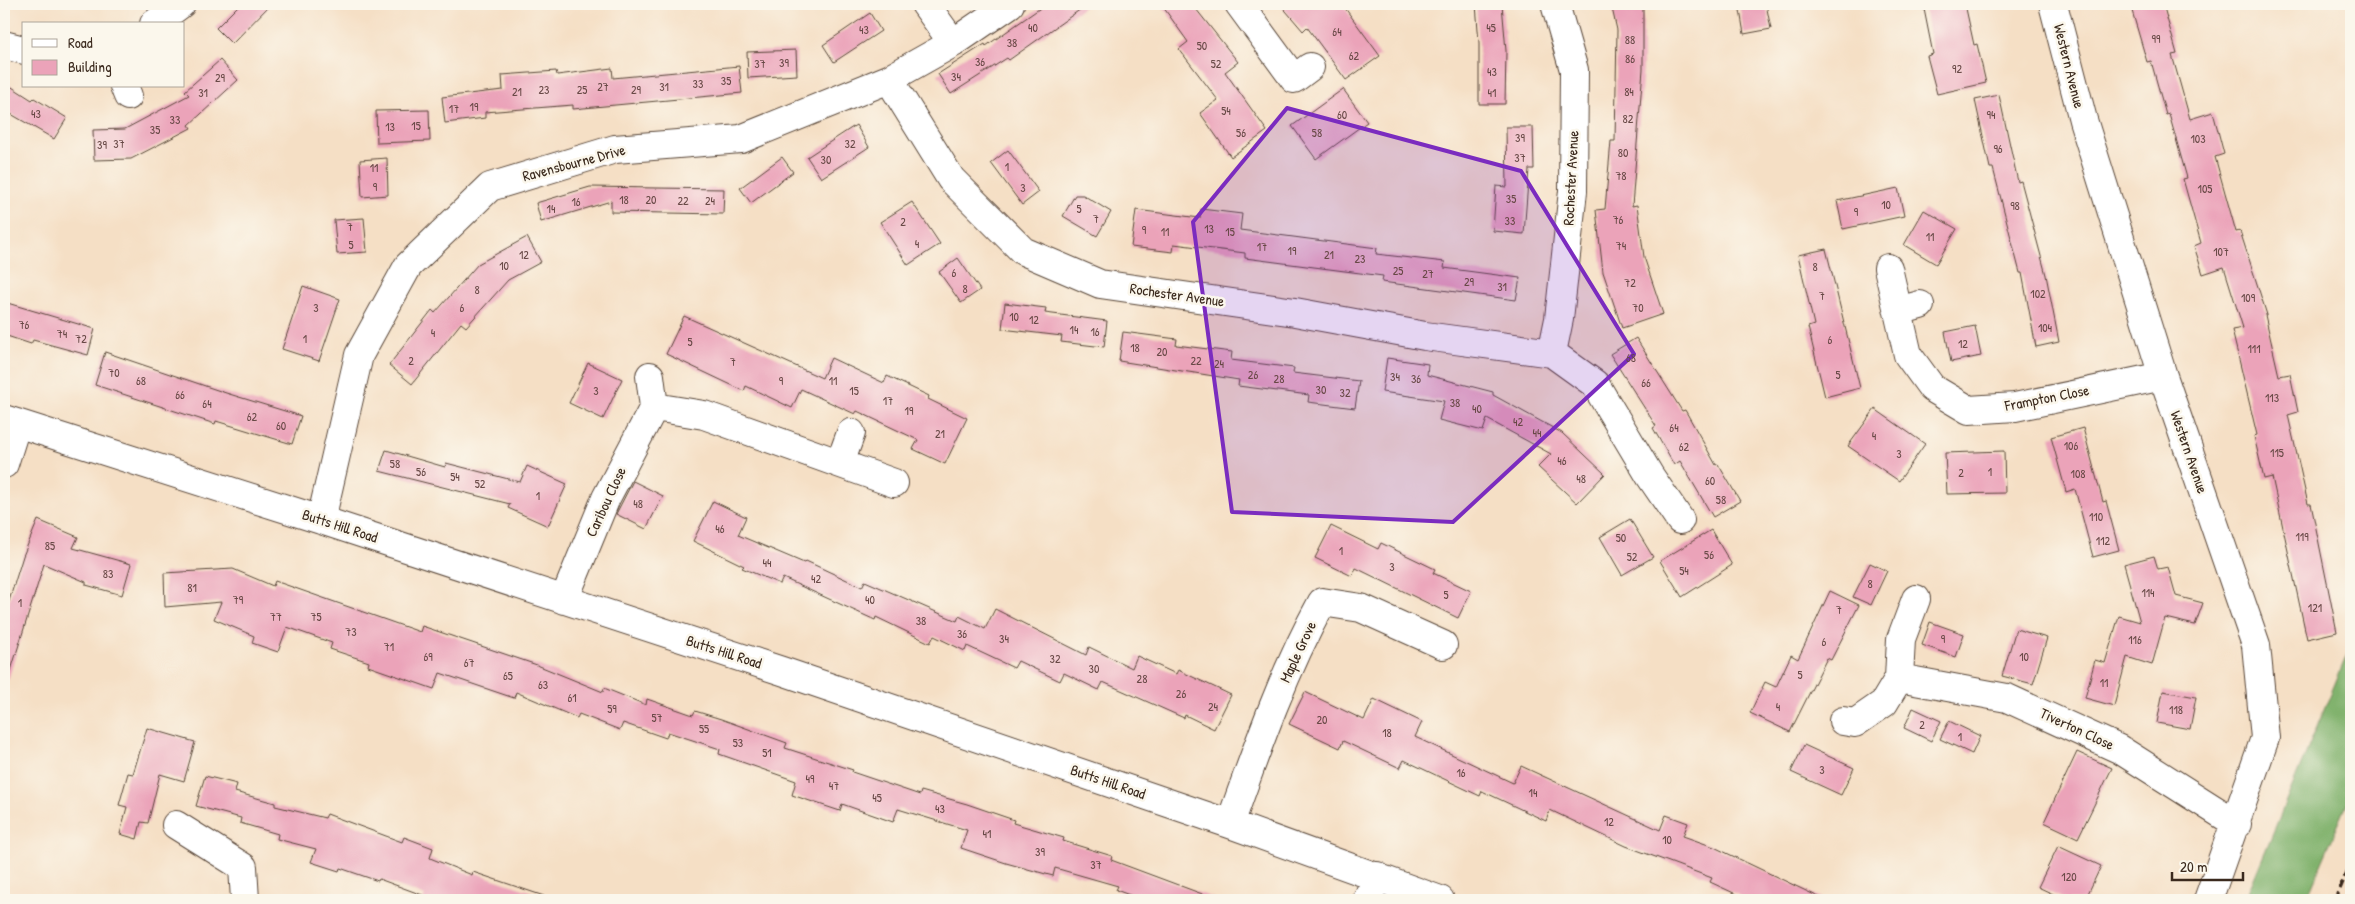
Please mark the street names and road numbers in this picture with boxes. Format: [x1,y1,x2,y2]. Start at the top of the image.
street label: Western Avenue [2049,22,2090,110]
street label: Rochester Avenue [1558,130,1583,226]
street label: Ravensbourne Drive [520,139,628,186]
street label: Rochester Avenue [1129,277,1226,312]
street label: Frampton Close [2002,379,2091,416]
street label: Western Avenue [2166,408,2213,496]
street label: Caribou Close [580,463,631,540]
street label: Butts Hill Road [300,503,381,548]
street label: Maple Grove [1274,618,1321,686]
street label: Butts Hill Road [684,629,765,674]
street label: Tiverton Close [2037,702,2118,755]
street label: Butts Hill Road [1068,759,1149,804]

